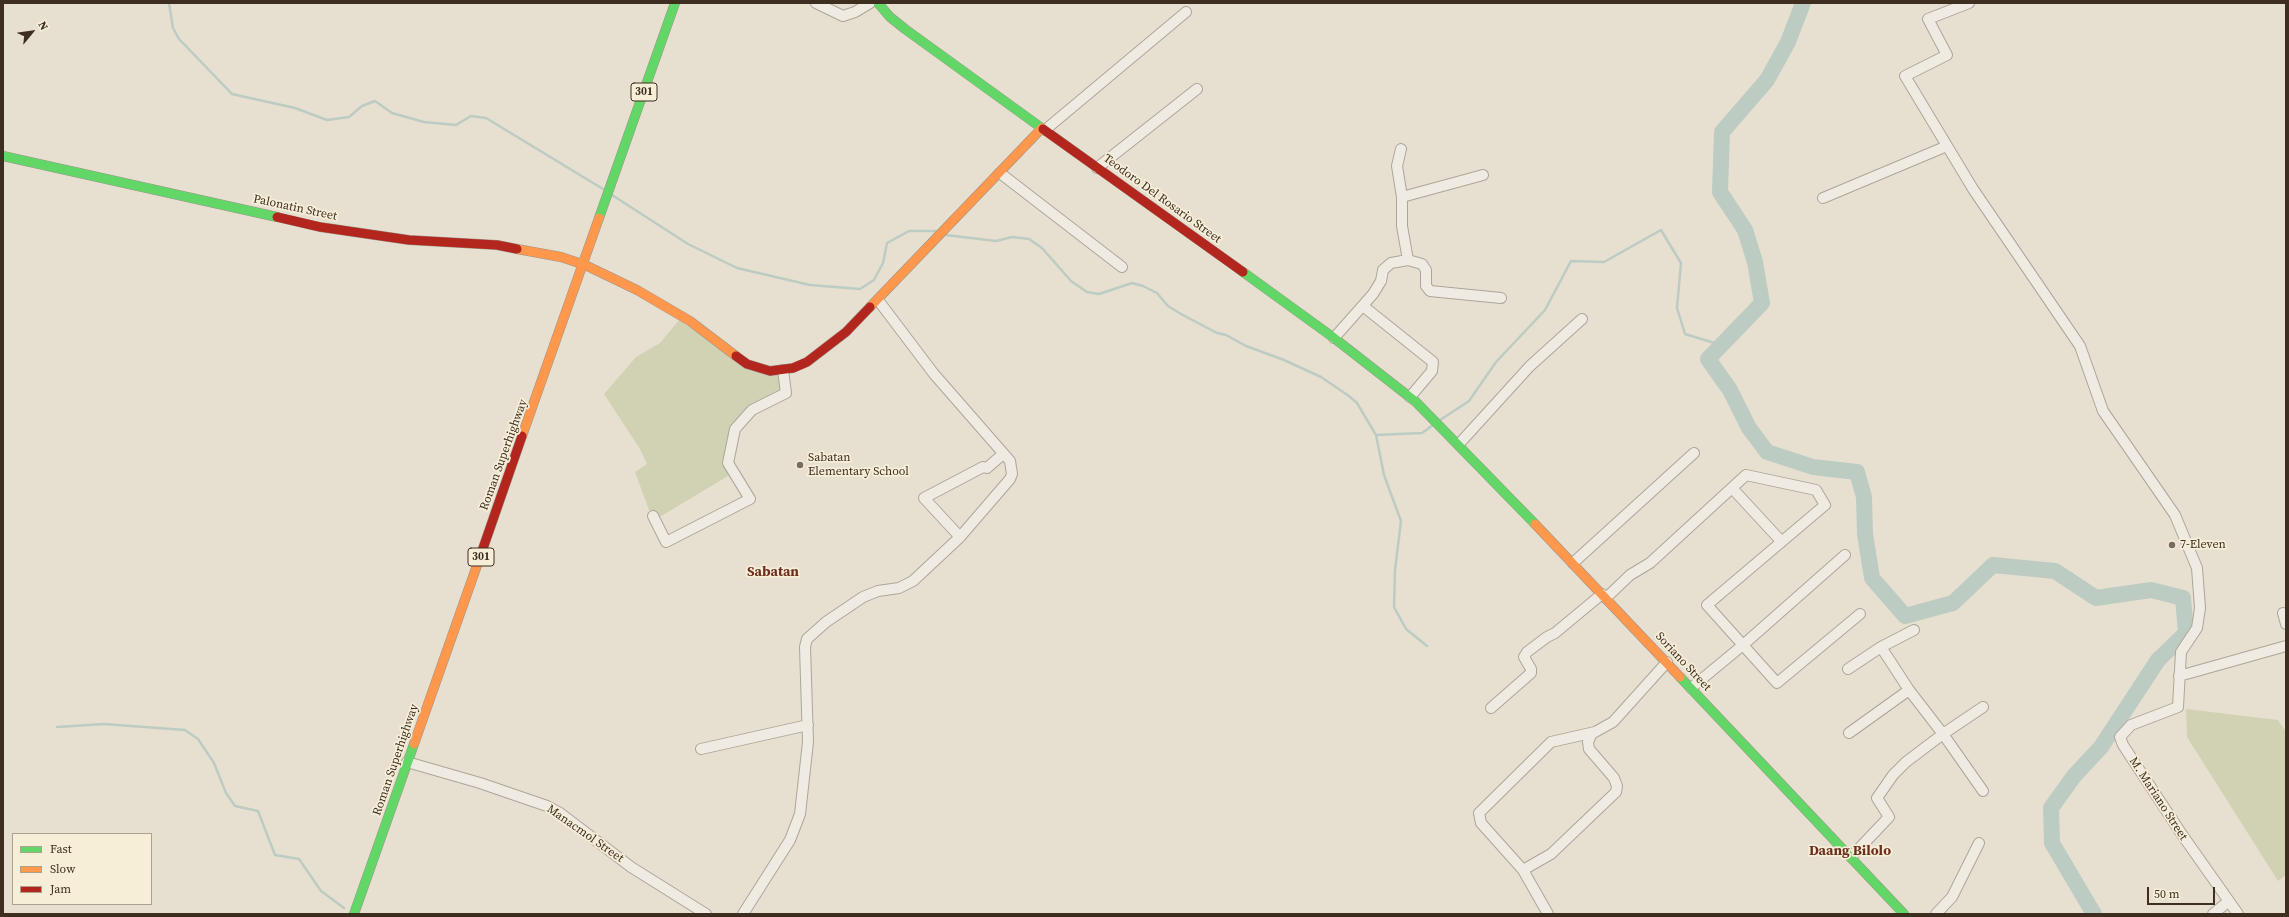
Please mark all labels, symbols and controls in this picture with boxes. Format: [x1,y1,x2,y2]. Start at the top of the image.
north arrow [12,12,52,52]
text: N [34,19,51,33]
road number: 301 [631,83,657,101]
street label: Teodoro Del Rosario Street [1100,151,1224,247]
street label: Palonatin Street [252,192,338,224]
street label: Roman Superhighway [477,398,531,512]
place label: Sabatan Elementary School [808,451,909,479]
marker: Sabatan Elementary School [795,460,805,470]
place label: 7-Eleven [2180,538,2226,552]
marker: 7-Eleven [2167,540,2177,550]
road number: 301 [468,548,494,566]
district label: Sabatan [747,564,799,580]
street label: Soriano Street [1652,630,1714,694]
street label: Roman Superhighway [370,702,422,818]
street label: M. Mariano Street [2126,755,2190,843]
street label: Manacmol Street [544,802,626,866]
legend [12,833,152,905]
text: Fast [50,841,72,857]
district label: Daang Bilolo [1809,843,1891,859]
text: Slow [50,861,75,877]
scale bar [2149,879,2217,905]
text: Jam [50,881,71,897]
text: 50 m [2154,886,2180,902]

